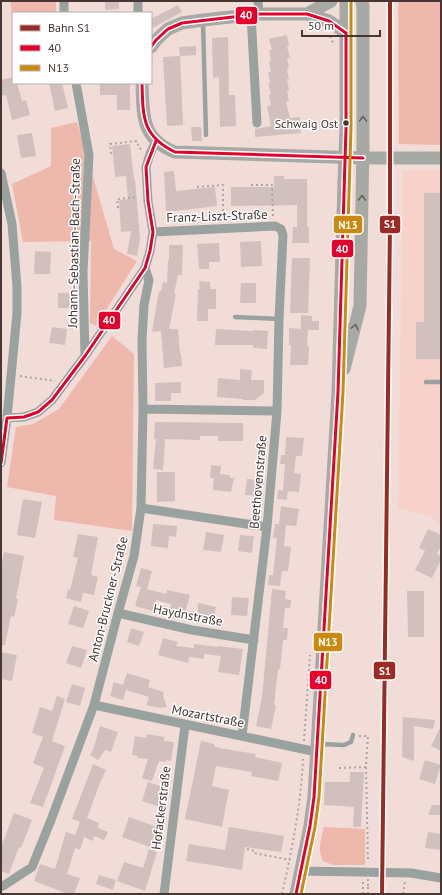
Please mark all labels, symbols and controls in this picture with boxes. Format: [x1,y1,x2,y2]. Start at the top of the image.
line badge: 40 [235,6,258,25]
text: 40 [240,8,252,22]
legend [12,12,152,84]
scale bar [302,12,380,38]
text: 50 m [308,18,334,33]
text: Bahn S1 [48,20,90,35]
text: 40 [48,40,62,55]
text: N13 [48,60,69,75]
place label: Schwaig Ost [275,116,338,131]
one-way arrow [359,116,367,122]
marker: Schwaig Ost [341,118,351,128]
street label: Johann-Sebastian-Bach-Straße [64,158,84,329]
one-way arrow [358,195,366,201]
street label: Franz-Liszt-Straße [166,206,268,226]
line badge: N13 [333,215,363,234]
line badge: S1 [379,215,401,234]
text: S1 [384,217,396,231]
text: N13 [338,218,358,232]
line badge: 40 [331,239,354,258]
text: 40 [336,242,348,256]
line badge: 40 [98,311,121,330]
text: 40 [103,313,115,327]
one-way arrow [350,324,358,331]
street label: Beethovenstraße [245,435,271,529]
street label: Anton-Bruckner-Straße [84,535,132,663]
street label: Haydnstraße [152,600,224,630]
line badge: N13 [313,632,343,652]
text: N13 [318,635,338,649]
line badge: S1 [373,661,396,680]
text: S1 [379,664,391,678]
line badge: 40 [309,670,332,690]
text: 40 [315,673,327,687]
street label: Mozartstraße [170,701,246,731]
street label: Hofackerstraße [147,765,175,851]

